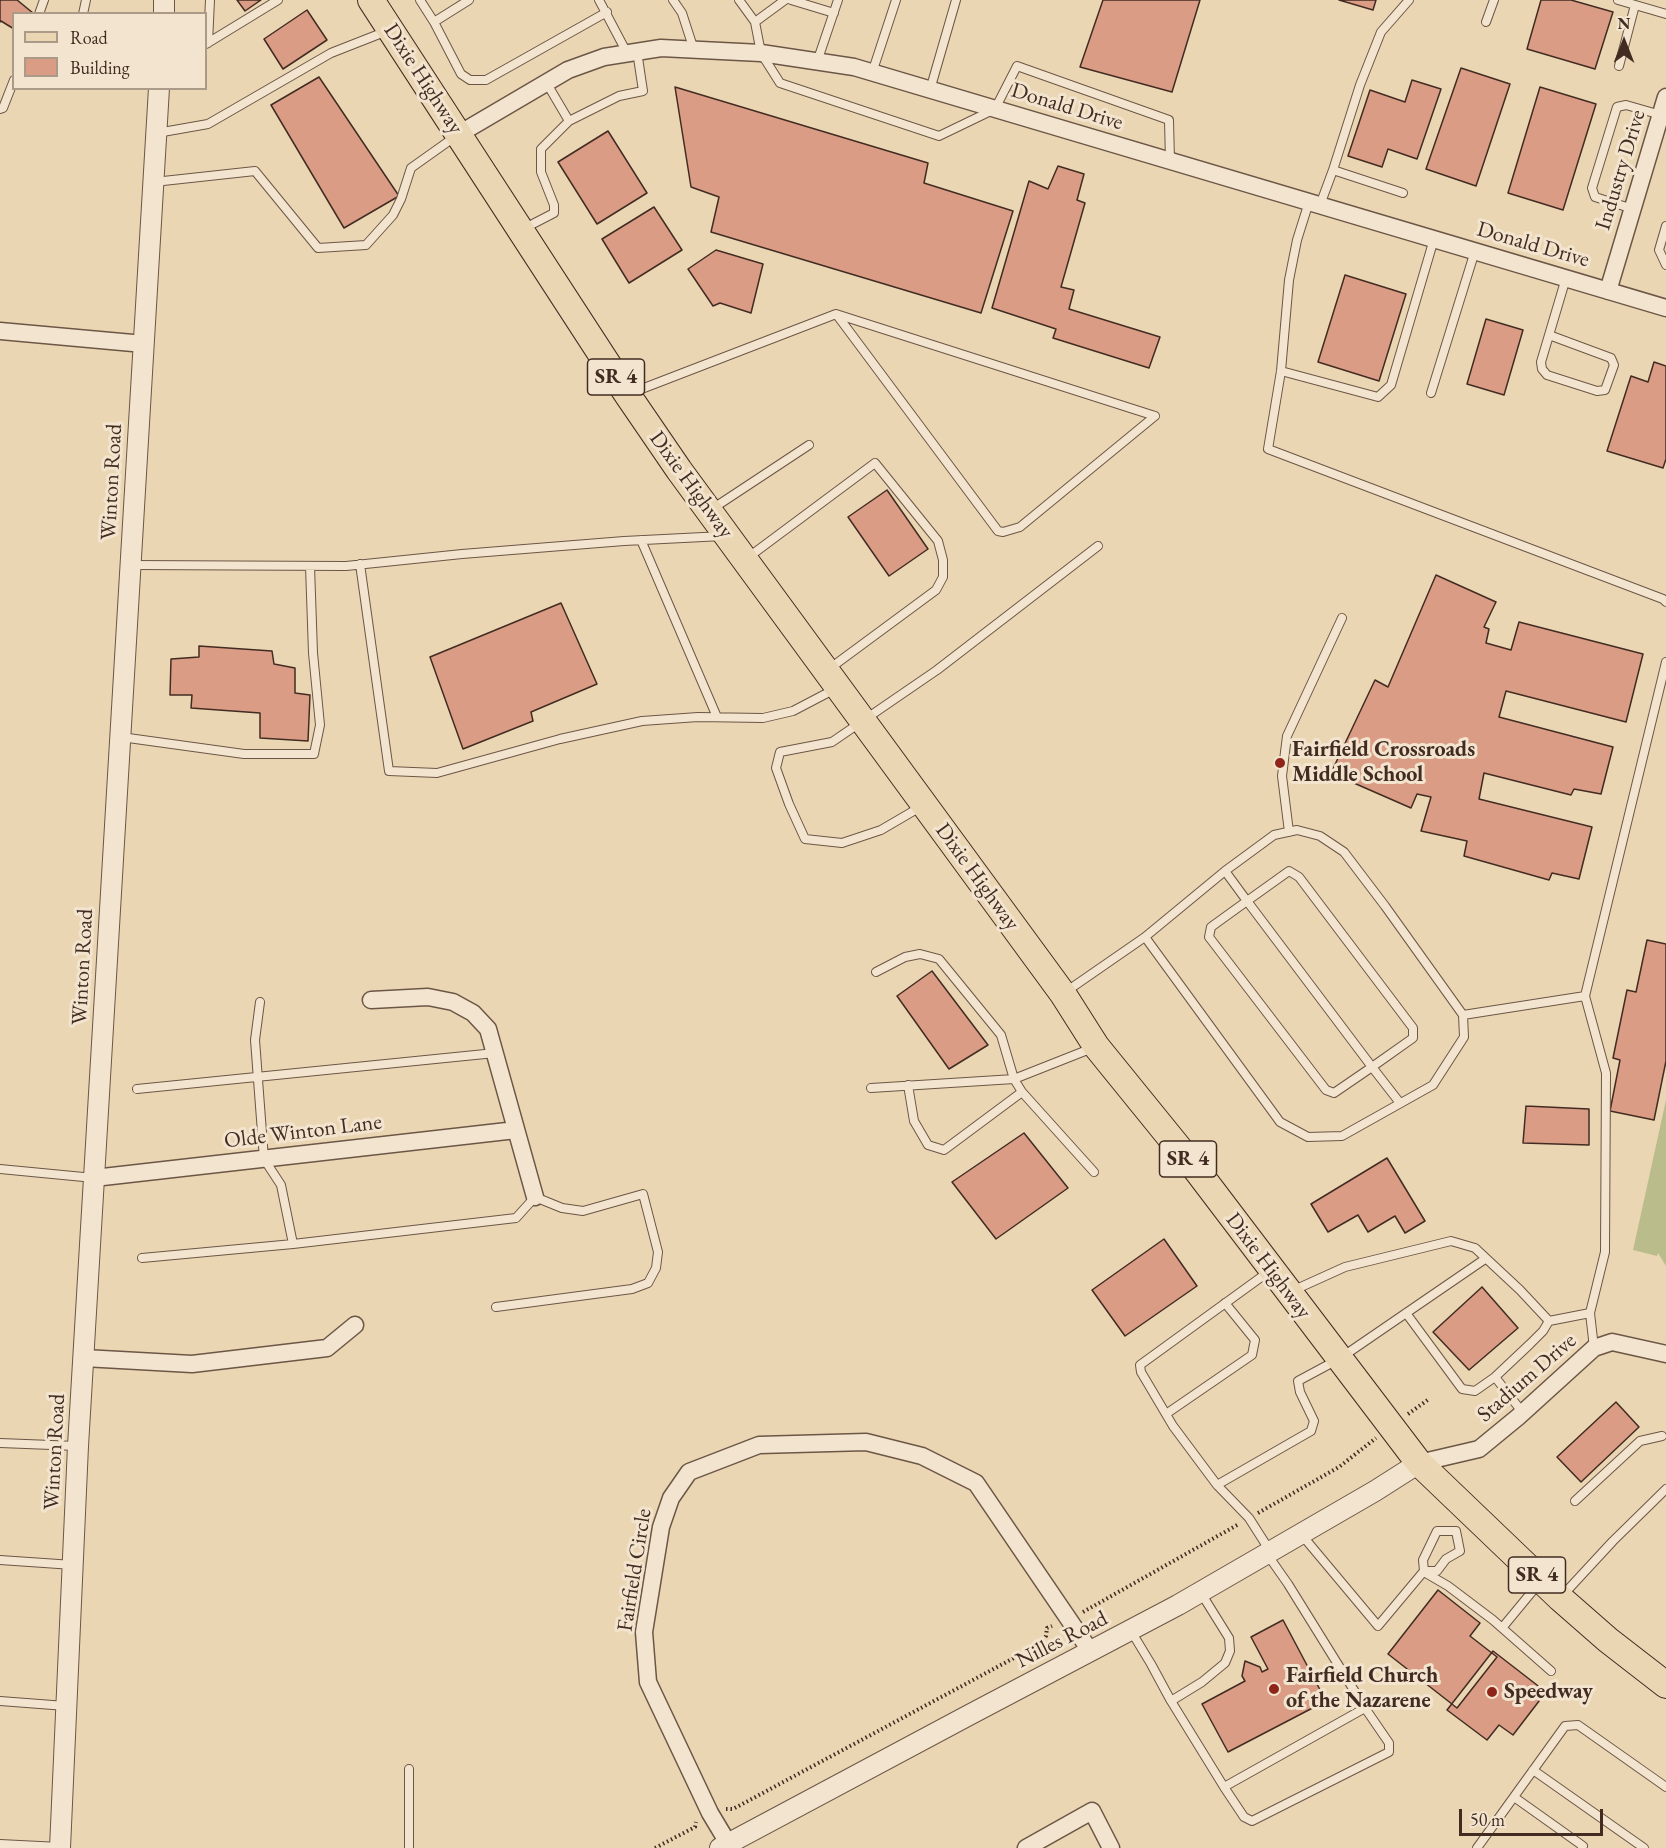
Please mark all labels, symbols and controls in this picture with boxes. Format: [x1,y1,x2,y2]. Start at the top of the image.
legend [12,12,207,90]
north arrow [1594,12,1654,72]
text: N [1618,13,1630,34]
street label: Dixie Highway [378,19,468,139]
text: Road [70,26,108,49]
text: Building [70,56,130,79]
street label: Donald Drive [1008,77,1126,137]
street label: Industry Drive [1590,107,1652,233]
street label: Donald Drive [1474,216,1592,274]
road number: SR 4 [588,359,644,395]
street label: Winton Road [96,423,128,541]
street label: Dixie Highway [643,426,739,544]
place label: Fairfield Crossroads Middle School [1292,737,1475,788]
marker: Fairfield Crossroads Middle School [1273,756,1287,770]
street label: Dixie Highway [929,818,1025,936]
street label: Winton Road [67,908,99,1026]
street label: Olde Winton Lane [223,1109,383,1155]
road number: SR 4 [1160,1141,1216,1177]
street label: Dixie Highway [1219,1208,1317,1324]
street label: Stadium Drive [1472,1328,1582,1428]
street label: Winton Road [39,1393,71,1511]
street label: Fairfield Circle [612,1507,658,1633]
road number: SR 4 [1508,1557,1566,1593]
street label: Nilles Road [1012,1606,1112,1674]
place label: Fairfield Church of the Nazarene [1286,1663,1438,1714]
place label: Speedway [1504,1679,1593,1705]
marker: Fairfield Church of the Nazarene [1267,1682,1281,1696]
marker: Speedway [1485,1685,1499,1699]
scale bar [1462,1797,1606,1835]
text: 50 m [1470,1808,1505,1831]

